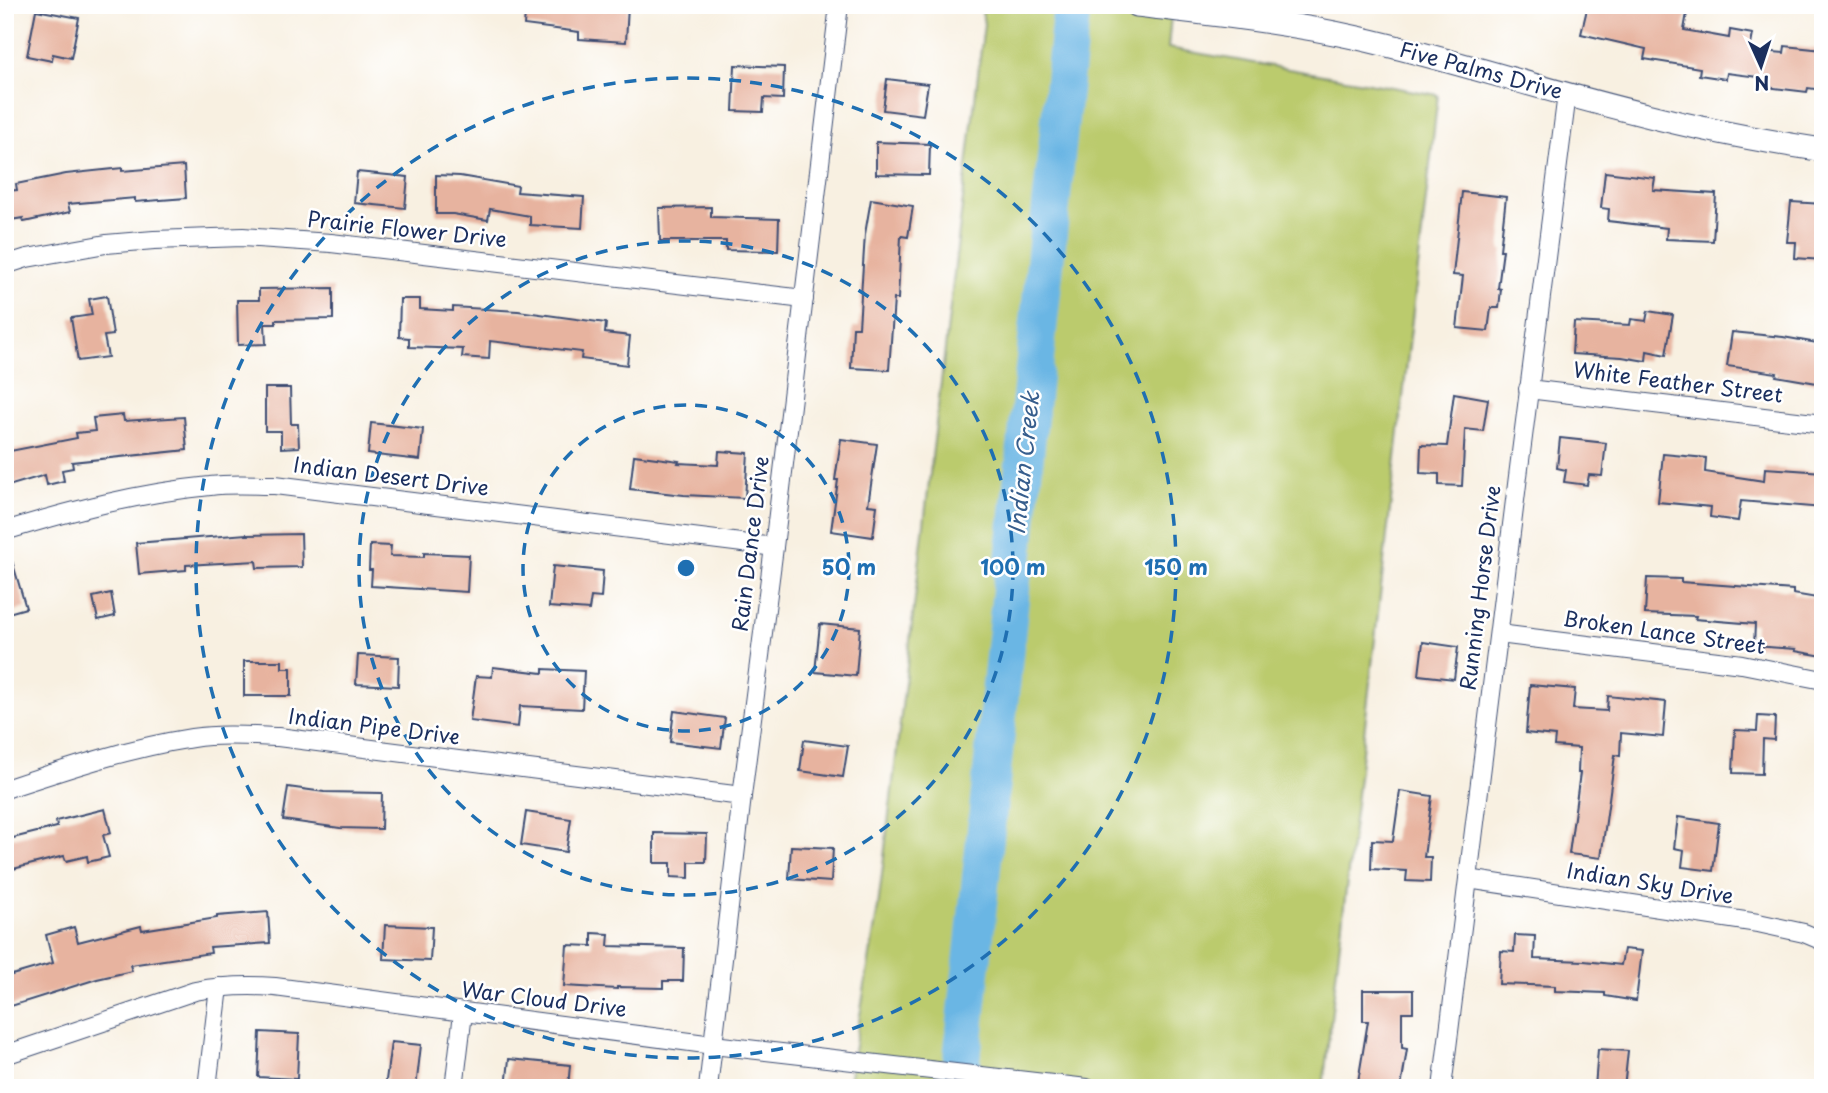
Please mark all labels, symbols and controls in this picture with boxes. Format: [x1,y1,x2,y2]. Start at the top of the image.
street label: Five Palms Drive [1396,32,1567,106]
north arrow [1727,32,1797,102]
text: N [1754,70,1770,98]
street label: Prairie Flower Drive [306,202,508,254]
street label: White Feather Street [1572,352,1785,410]
water label: Indian Creek [998,389,1048,536]
street label: Indian Desert Drive [292,447,491,503]
street label: Rain Dance Drive [722,454,776,633]
street label: Running Horse Drive [1451,483,1507,692]
text: 50 m [822,550,876,582]
text: 100 m [980,550,1046,582]
text: 150 m [1144,550,1208,582]
centre of rings [674,556,698,580]
street label: Broken Lance Street [1561,601,1768,661]
street label: Indian Pipe Drive [287,699,462,751]
street label: Indian Sky Drive [1565,853,1736,911]
street label: War Cloud Drive [460,972,629,1024]

